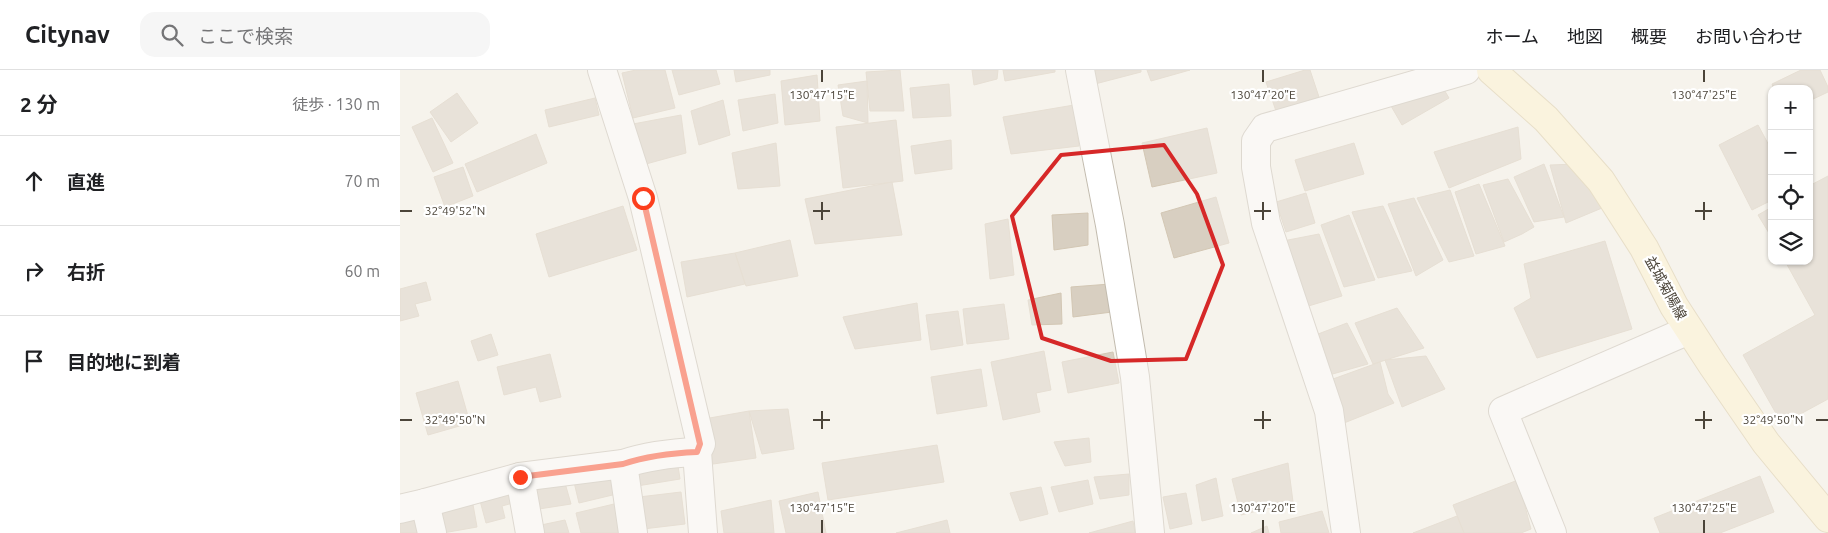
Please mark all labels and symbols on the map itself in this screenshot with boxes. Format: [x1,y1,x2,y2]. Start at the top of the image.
text: 130°47'15"E [789,88,855,101]
text: 130°47'20"E [1230,88,1296,101]
text: 130°47'25"E [1671,88,1737,101]
route start [632,187,655,210]
text: 32°49'52"N [425,204,485,217]
street label: 益城菊陽線 [1642,254,1690,322]
text: 32°49'50"N [425,413,485,426]
text: 32°49'50"N [1743,413,1803,426]
route end [509,466,532,489]
text: 130°47'15"E [789,501,855,514]
text: 130°47'20"E [1230,501,1296,514]
text: 130°47'25"E [1671,501,1737,514]

